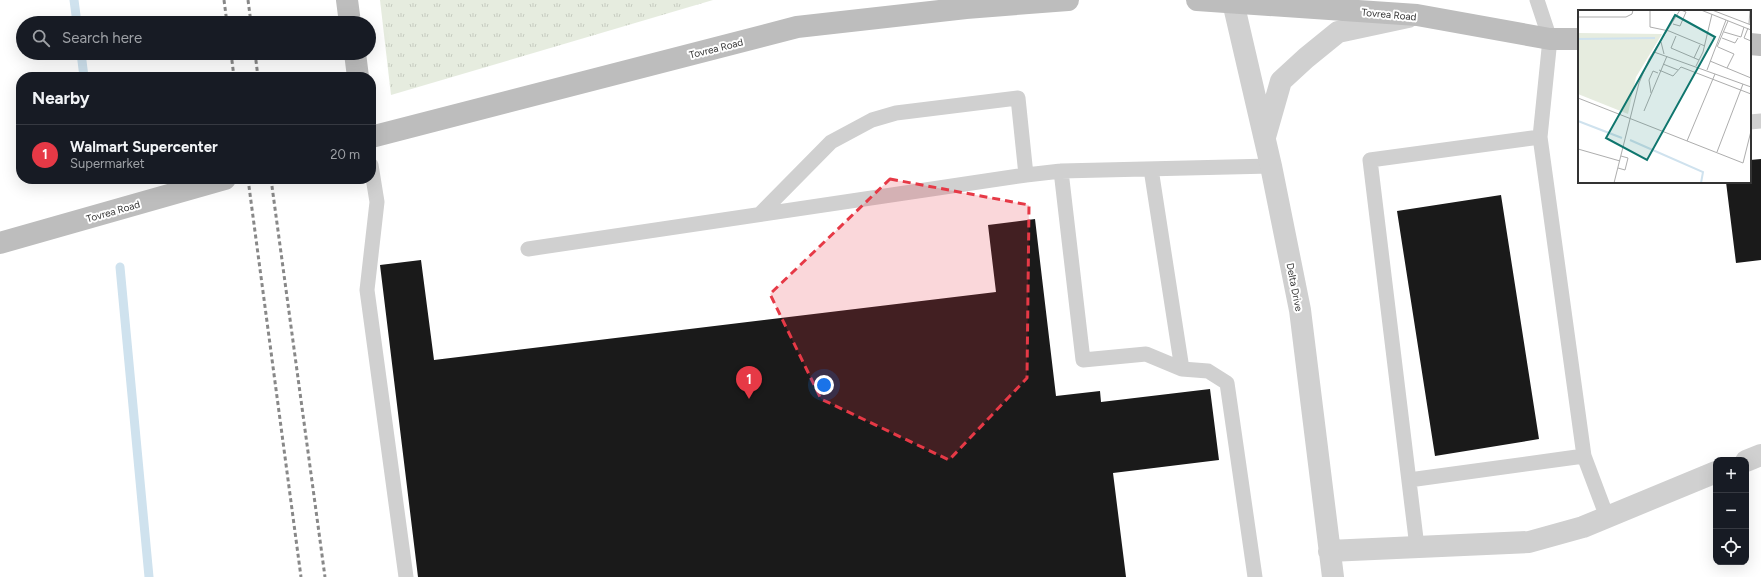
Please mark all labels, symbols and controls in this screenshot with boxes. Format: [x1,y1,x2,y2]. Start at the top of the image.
street label: Tovrea Road [1361,6,1417,23]
inset map [1578,10,1751,183]
search box [16,16,376,60]
icon: search [30,27,52,49]
text: Search here [62,29,142,47]
street label: Tovrea Road [688,35,745,61]
text: Nearby [32,88,90,108]
text: Walmart Supercenter [70,138,218,156]
text: 1 [42,147,48,162]
text: 20 m [330,147,360,162]
text: Supermarket [70,156,145,171]
street label: Tovrea Road [85,198,142,225]
street label: Delta Drive [1283,262,1306,313]
pin: 1 [736,366,762,399]
your location [814,375,834,395]
map controls [1713,457,1749,565]
button: + [1713,457,1749,493]
button: − [1713,493,1749,529]
button: locate [1713,529,1749,565]

